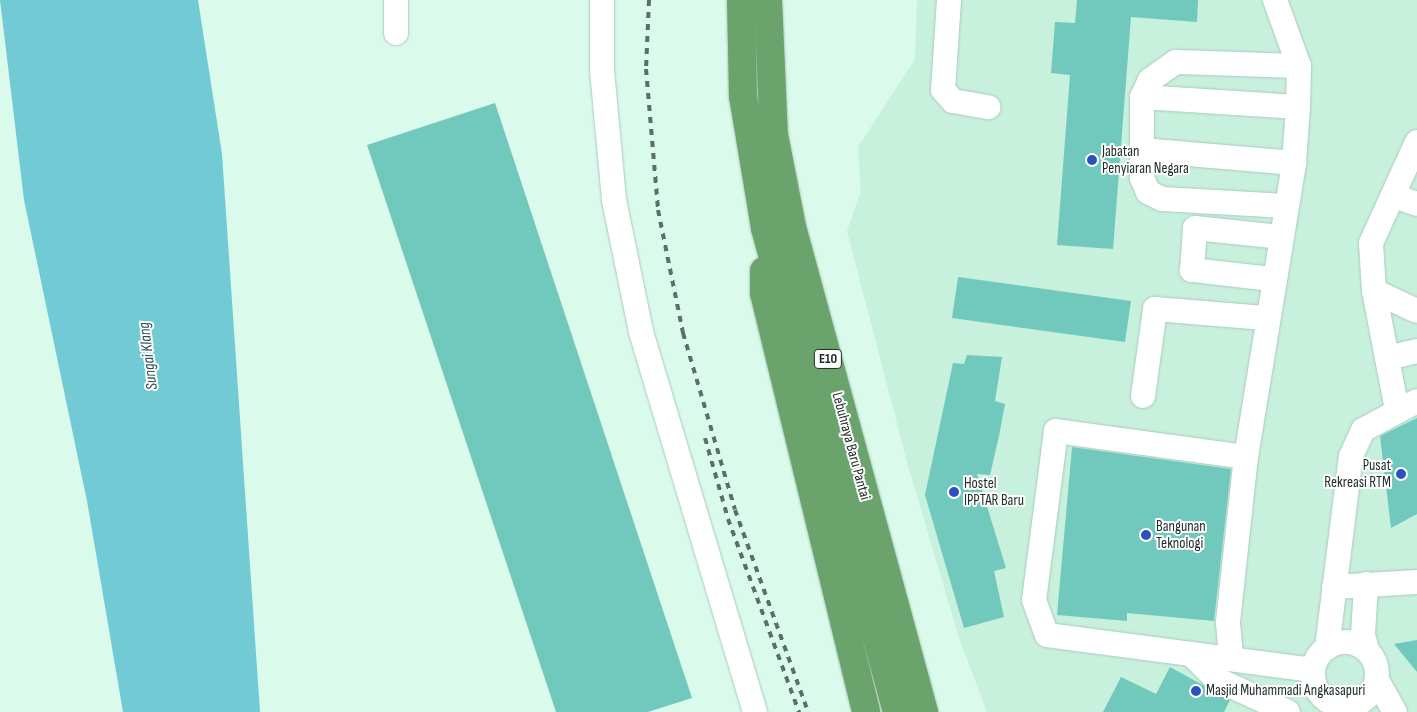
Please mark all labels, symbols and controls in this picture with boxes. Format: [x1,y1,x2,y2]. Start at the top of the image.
place label: Jabatan Penyiaran Negara [1102,142,1189,177]
marker: Jabatan Penyiaran Negara [1086,154,1098,166]
water label: Sungai Klang [135,321,163,391]
road number: E10 [813,348,843,370]
street label: Lebuhraya Baru Pantai [828,390,874,502]
place label: Pusat Rekreasi RTM [1324,456,1391,491]
marker: Pusat Rekreasi RTM [1395,468,1407,480]
place label: Hostel IPPTAR Baru [964,474,1024,509]
marker: Hostel IPPTAR Baru [948,486,960,498]
place label: Bangunan Teknologi [1156,517,1206,552]
marker: Bangunan Teknologi [1140,529,1152,541]
place label: Masjid Muhammadi Angkasapuri [1206,682,1365,700]
marker: Masjid Muhammadi Angkasapuri [1190,685,1202,697]

